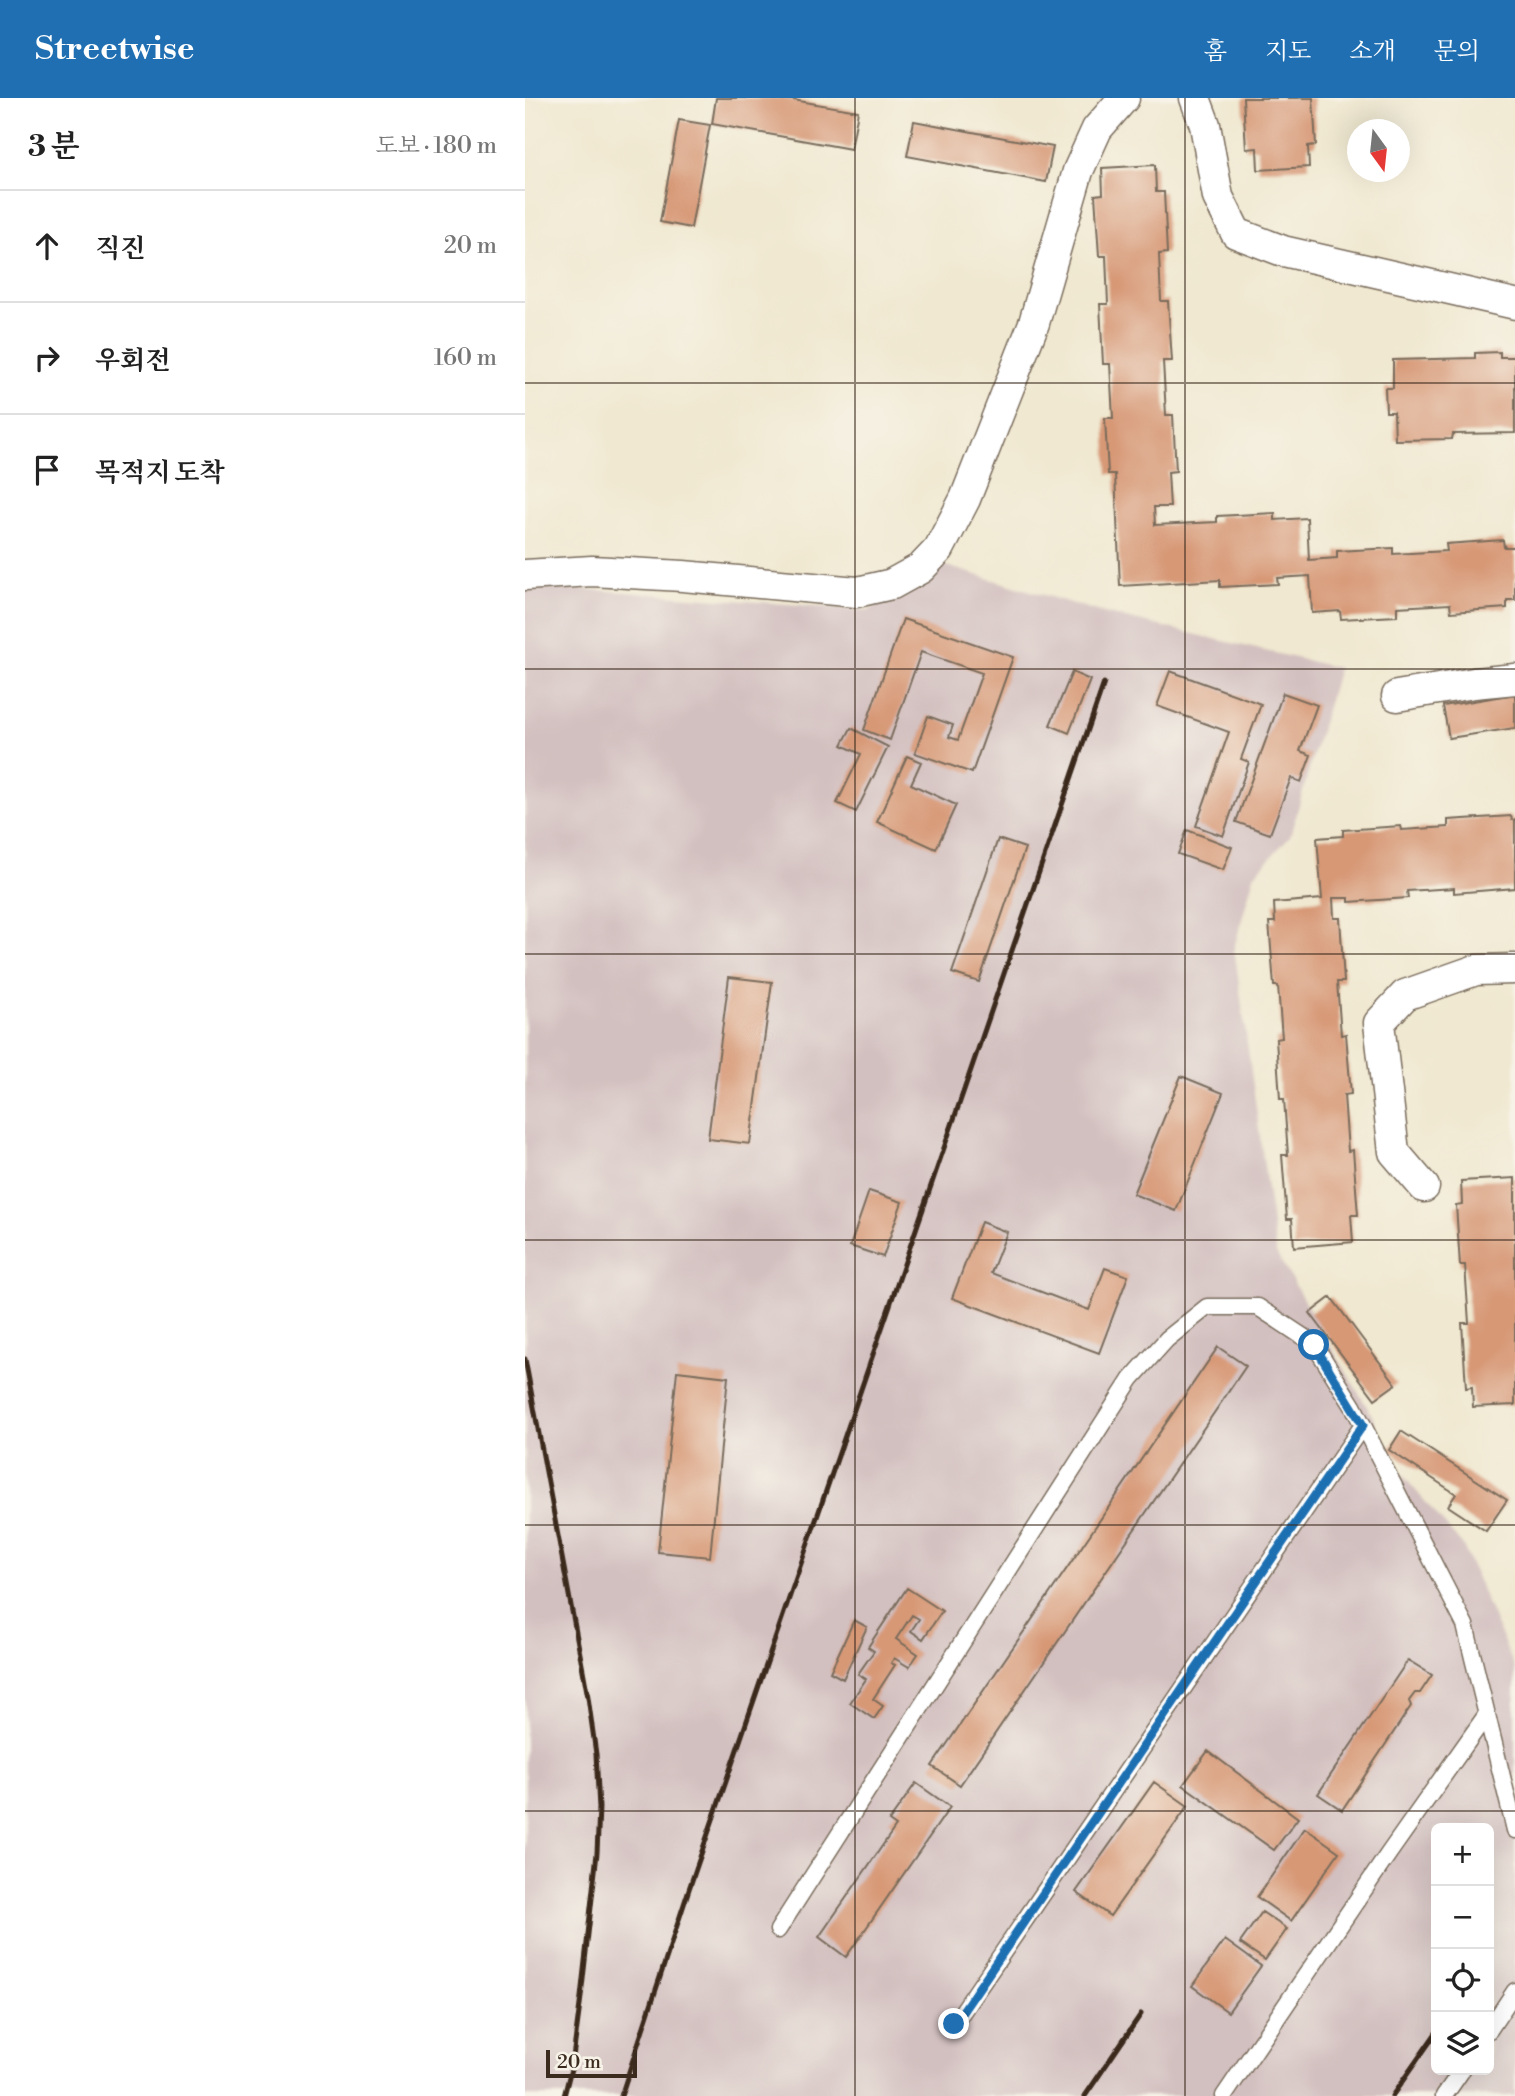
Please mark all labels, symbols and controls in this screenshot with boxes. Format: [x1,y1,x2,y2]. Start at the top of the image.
text: Streetwise [35,29,195,70]
text: 홈 [1204,37,1227,67]
text: 지도 [1265,37,1311,67]
text: 소개 [1349,37,1396,67]
text: 문의 [1434,37,1480,67]
north arrow [1347,119,1410,182]
text: 3 분 [28,128,80,166]
text: 도보 · 180 m [376,132,497,160]
icon: ahead [28,227,66,265]
text: 20 m [444,232,497,260]
text: 직진 [95,233,145,265]
icon: right [28,339,66,377]
text: 160 m [434,344,497,372]
text: 우회전 [95,345,170,377]
icon: arrive [28,451,66,489]
text: 목적지 도착 [95,457,225,489]
route start [1298,1329,1329,1360]
map controls [1431,1823,1494,2075]
button: + [1431,1823,1494,1886]
button: − [1431,1886,1494,1949]
button: locate [1431,1949,1494,2012]
route end [938,2008,969,2039]
button: layers [1431,2012,1494,2075]
scale bar [546,2047,637,2079]
text: 20 m [557,2050,601,2074]

